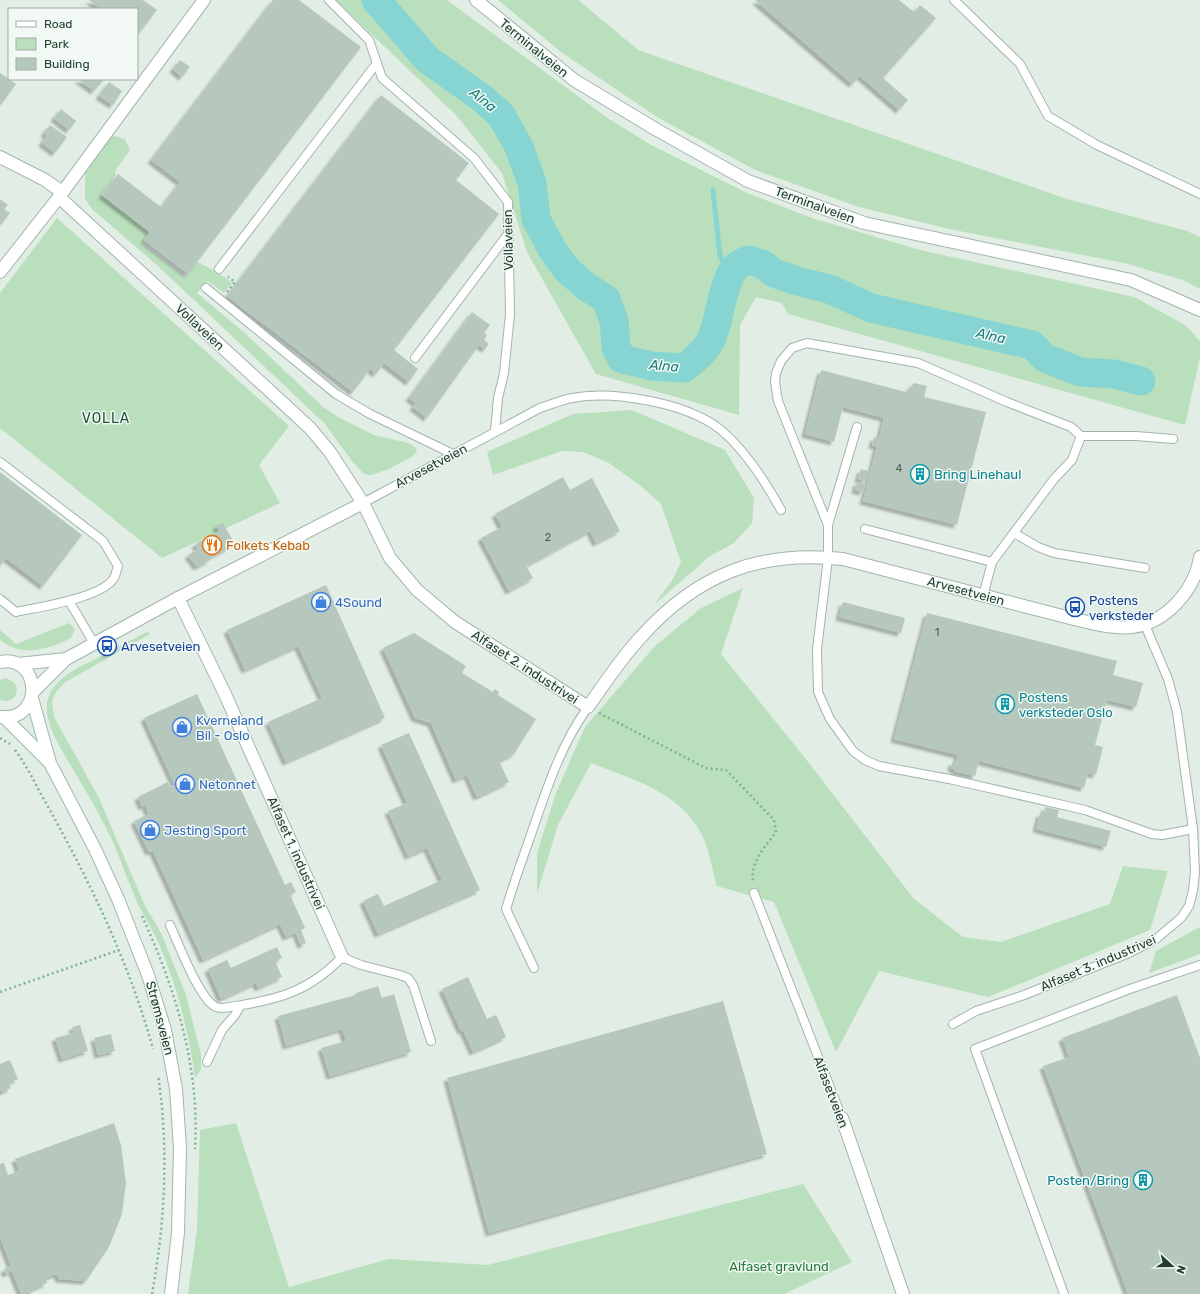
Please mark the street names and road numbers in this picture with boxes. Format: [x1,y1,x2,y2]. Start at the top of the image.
street label: Terminalveien [497,16,571,80]
street label: Terminalveien [773,184,857,226]
street label: Vollaveien [500,209,516,271]
street label: Vollaveien [172,301,228,353]
street label: Arvesetveien [392,441,470,491]
street label: Arvesetveien [926,573,1006,609]
street label: Alfaset 2. industrivei [469,627,581,707]
street label: Alfaset 1. industrivei [264,794,328,912]
street label: Alfaset 3. industrivei [1038,932,1158,994]
street label: Strømsveien [143,979,177,1057]
street label: Alfasetveien [810,1054,852,1130]

